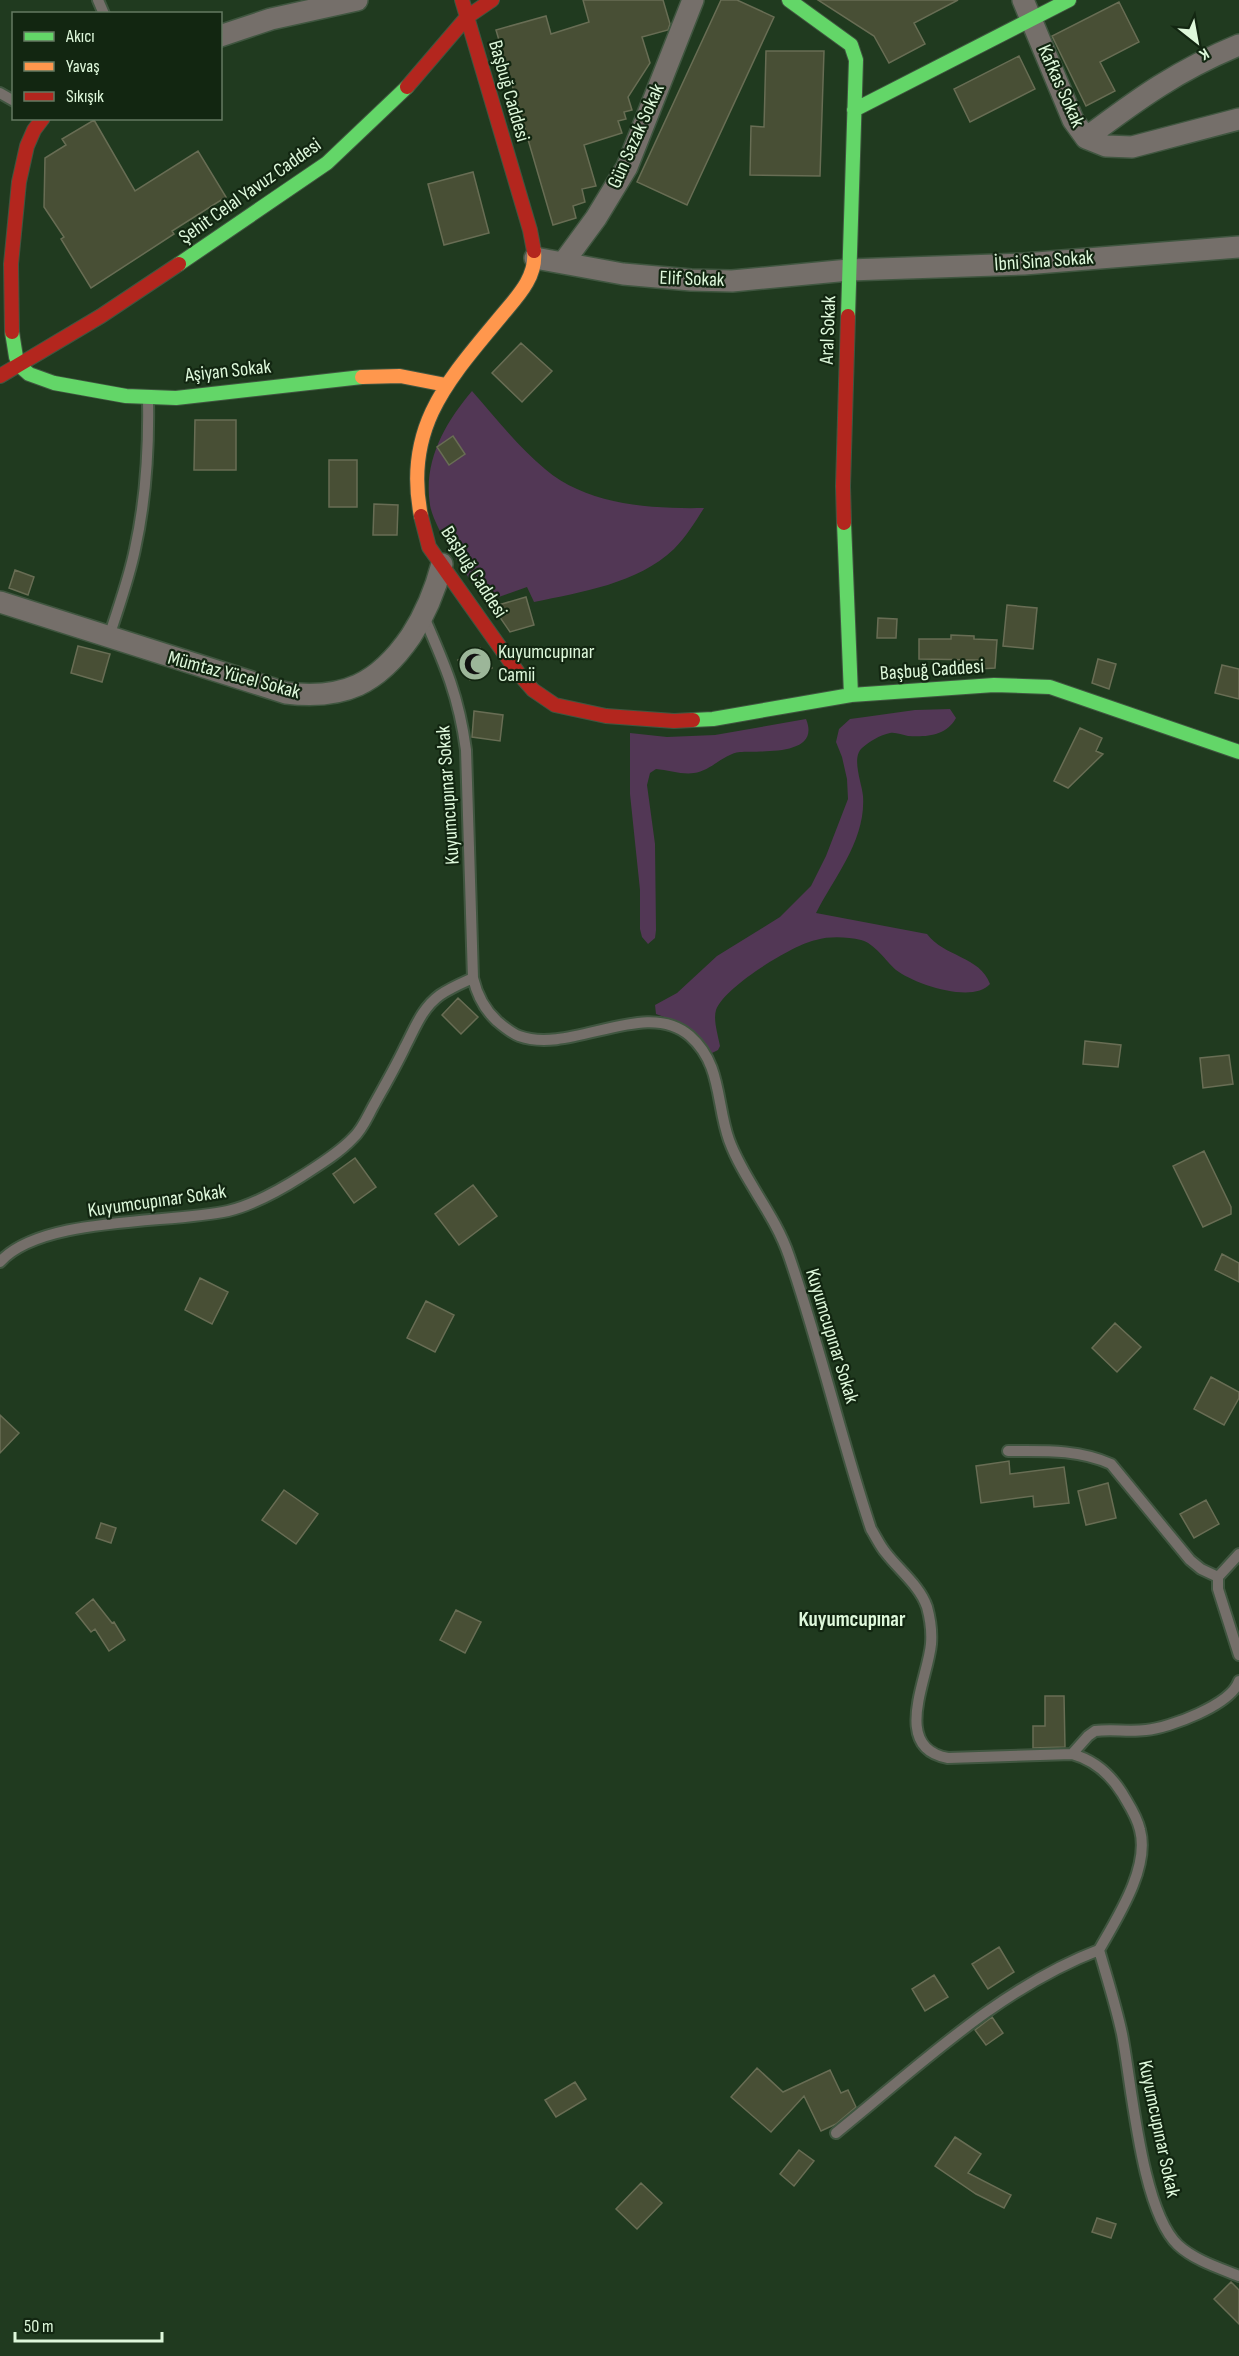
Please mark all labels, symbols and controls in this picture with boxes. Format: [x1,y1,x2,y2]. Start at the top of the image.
legend [12,12,222,120]
north arrow [1167,12,1227,72]
text: Akıcı [65,26,95,47]
street label: Başbuğ Caddesi [483,38,535,144]
street label: Kafkas Sokak [1032,41,1090,131]
text: K [1196,43,1212,64]
text: Yavaş [66,56,100,77]
street label: Gün Sazak Sokak [602,80,670,192]
text: Sıkışık [66,86,104,107]
street label: Şehit Celal Yavuz Caddesi [174,133,326,249]
street label: İbni Sina Sokak [994,246,1095,276]
street label: Elif Sokak [659,266,725,292]
street label: Aral Sokak [815,295,841,366]
street label: Aşiyan Sokak [183,355,272,388]
street label: Başbuğ Caddesi [436,522,512,622]
place label: Kuyumcupınar Camii [498,640,595,687]
street label: Mümtaz Yücel Sokak [165,646,303,704]
mosque icon: Kuyumcupınar Camii [457,646,493,682]
street label: Başbuğ Caddesi [879,654,985,686]
street label: Kuyumcupınar Sokak [431,724,465,865]
street label: Kuyumcupınar Sokak [86,1179,228,1223]
street label: Kuyumcupınar Sokak [800,1266,864,1407]
district label: Kuyumcupınar [799,1607,906,1632]
street label: Kuyumcupınar Sokak [1133,2058,1185,2200]
scale bar [15,2305,162,2343]
text: 50 m [24,2316,54,2337]

